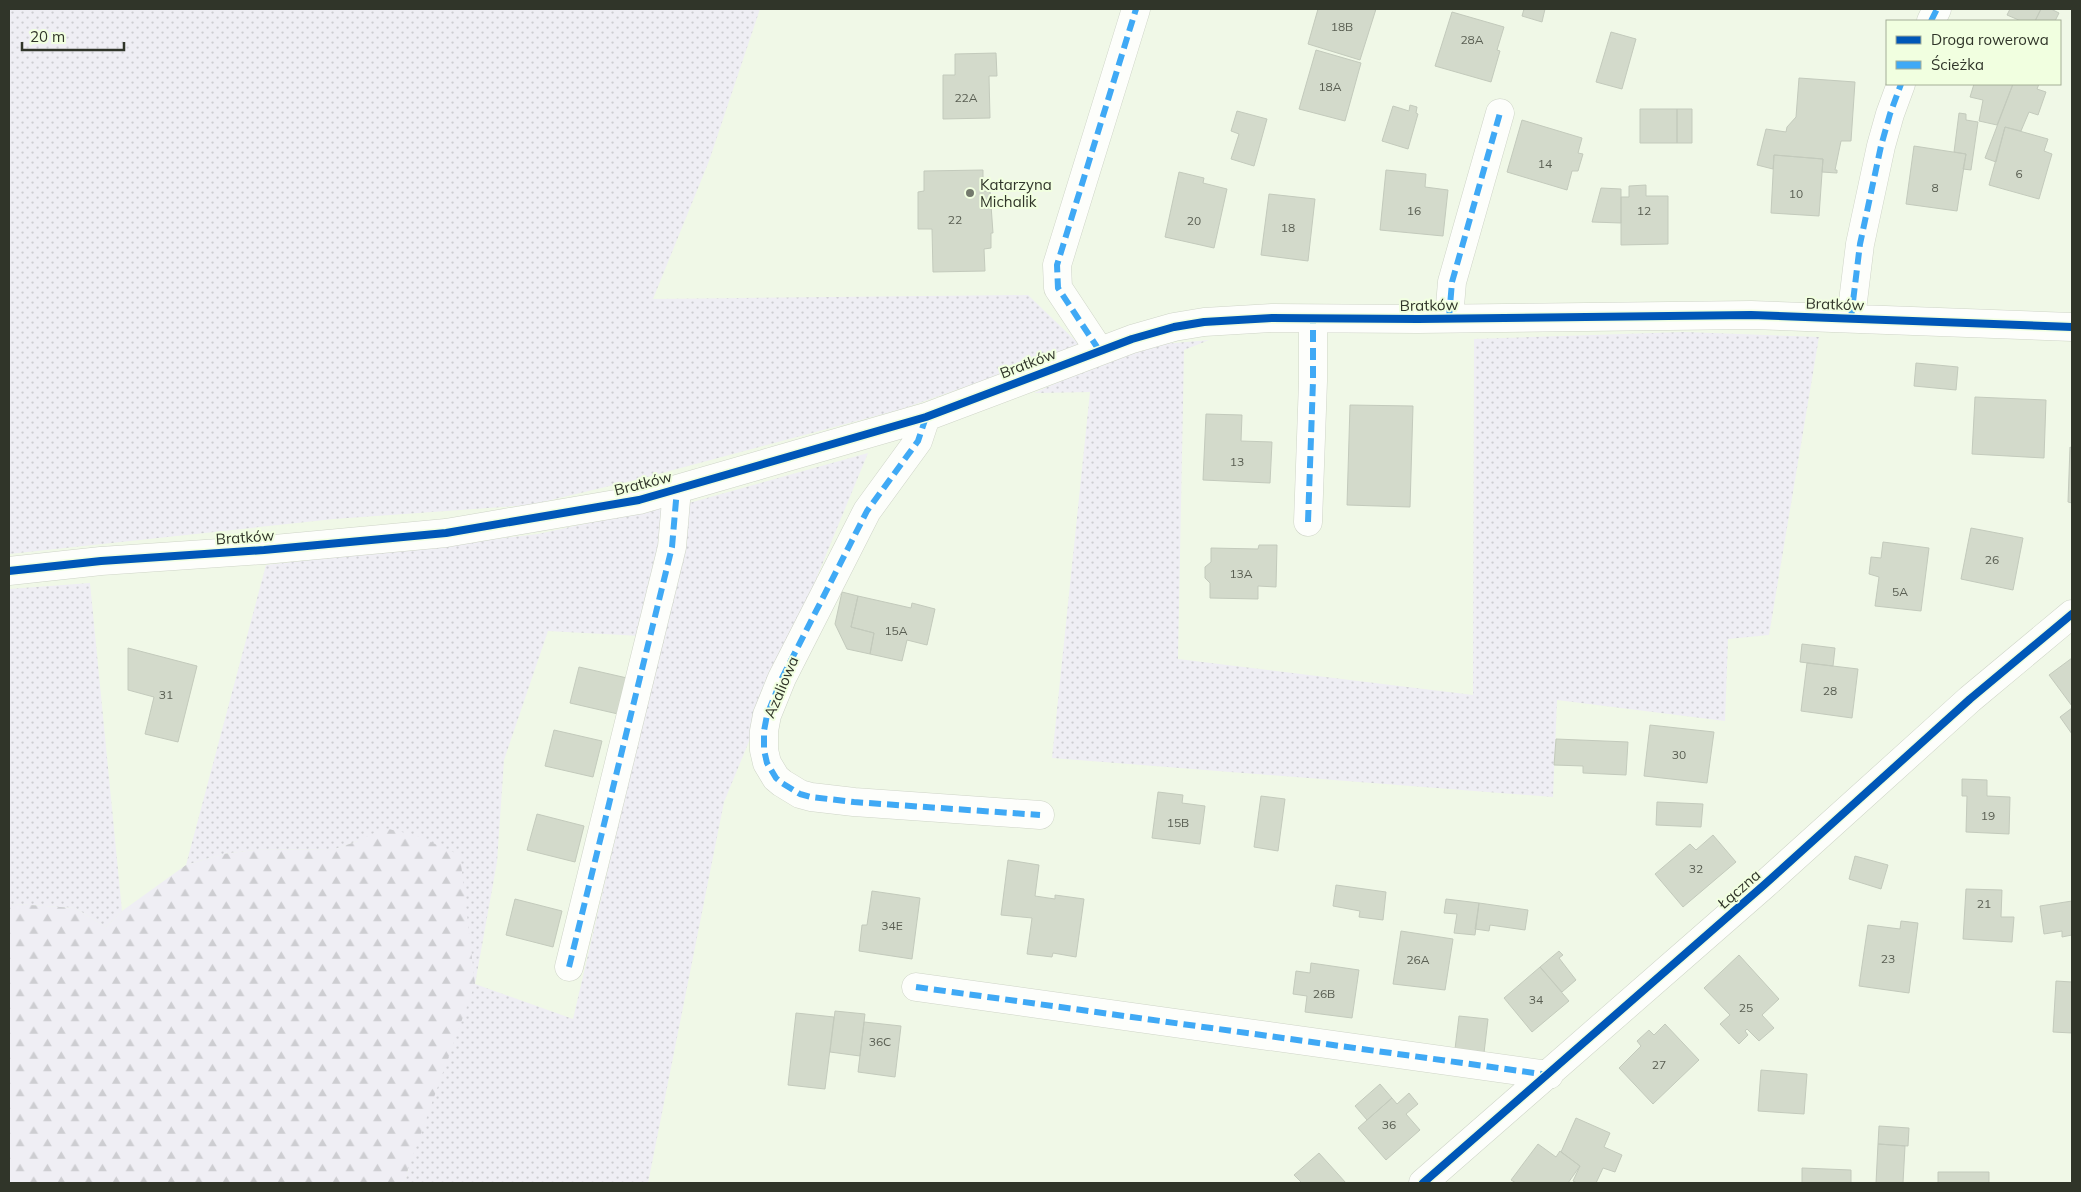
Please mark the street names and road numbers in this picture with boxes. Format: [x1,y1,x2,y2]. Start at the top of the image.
street label: Bratków [1805,293,1865,315]
street label: Bratków [1399,295,1459,315]
street label: Bratków [997,344,1059,382]
street label: Bratków [612,467,674,499]
street label: Bratków [215,525,275,549]
street label: Azaliowa [760,653,802,721]
street label: Łączna [1713,865,1764,913]

